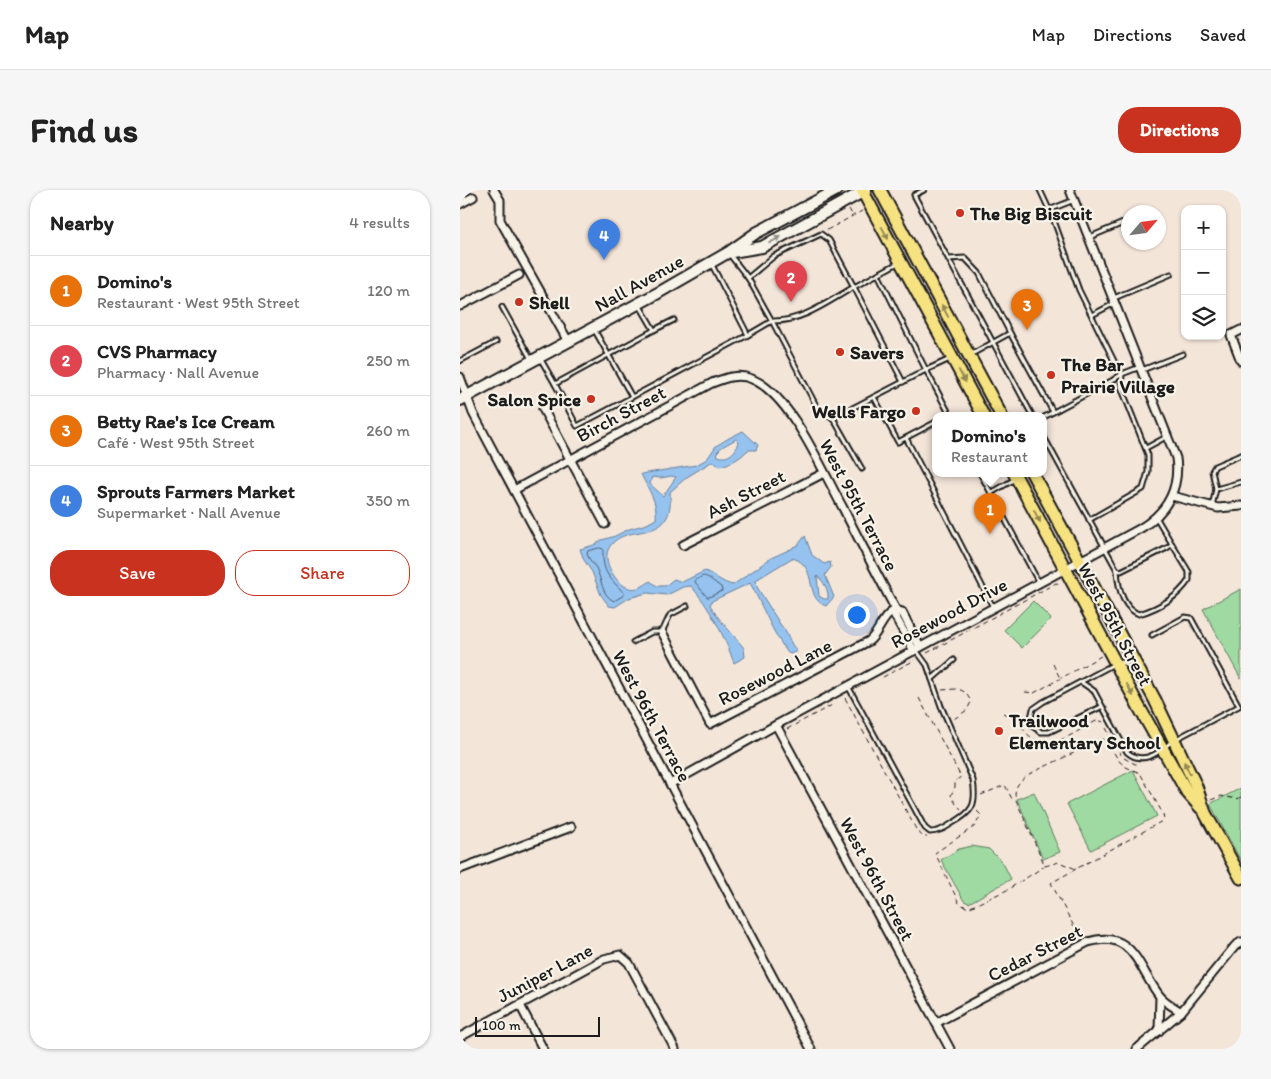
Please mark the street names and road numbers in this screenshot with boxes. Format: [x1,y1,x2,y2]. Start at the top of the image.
street label: Nall Avenue [591,249,687,317]
street label: Birch Street [572,381,670,447]
street label: West 95th Terrace [815,435,903,575]
street label: Ash Street [703,464,789,524]
street label: West 95th Street [1073,558,1157,690]
street label: Rosewood Drive [887,573,1011,653]
street label: Rosewood Lane [714,634,836,710]
street label: West 96th Terrace [608,646,696,786]
street label: West 96th Street [835,813,919,945]
street label: Cedar Street [984,919,1086,987]
street label: Juniper Lane [493,938,597,1008]

